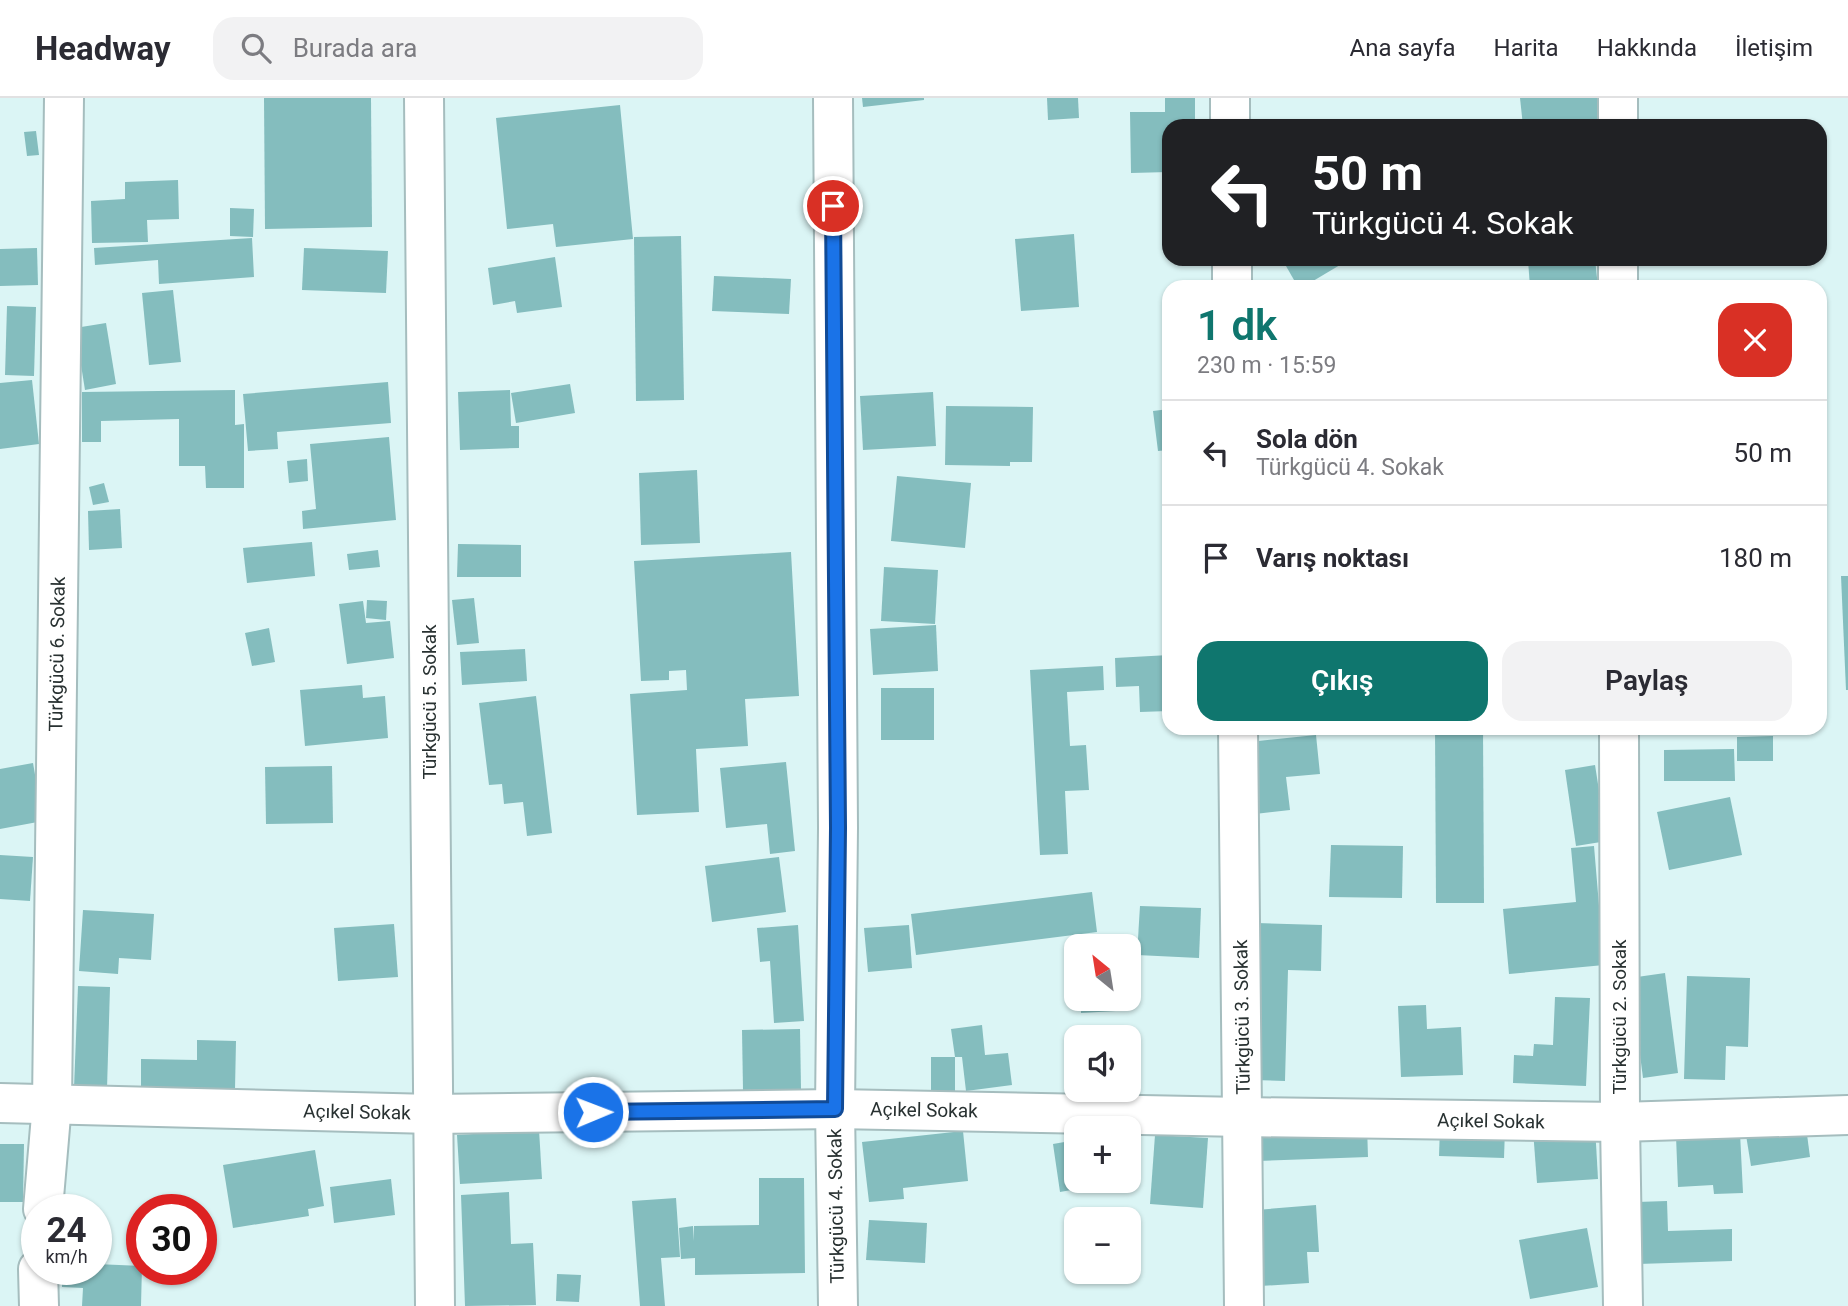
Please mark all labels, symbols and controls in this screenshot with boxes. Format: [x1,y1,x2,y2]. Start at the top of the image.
search box [213,17,703,80]
text: Headway [35,29,171,68]
icon: search [237,29,275,67]
text: Burada ara [293,33,417,63]
text: Ana sayfa [1350,34,1456,62]
text: Harita [1494,34,1559,62]
text: Hakkında [1597,34,1697,62]
text: İletişim [1735,34,1813,62]
text: 50 m [1312,145,1423,202]
icon: left [1197,147,1288,238]
pin [803,176,863,236]
icon: arrive [814,187,852,225]
text: Türkgücü 4. Sokak [1312,204,1573,242]
text: 1 dk [1197,301,1277,350]
button: close [1718,303,1792,377]
text: 230 m · 15:59 [1197,352,1336,379]
text: Sola dön [1256,424,1358,454]
icon: left [1197,434,1235,472]
text: 50 m [1734,438,1792,468]
text: Türkgücü 4. Sokak [1256,454,1444,481]
icon: arrive [1197,539,1235,577]
text: Varış noktası [1256,543,1409,573]
text: 180 m [1719,543,1792,573]
street label: Türkgücü 6. Sokak [44,576,70,732]
street label: Türkgücü 5. Sokak [418,624,441,780]
button: Çıkış [1197,641,1488,721]
button: Paylaş [1502,641,1792,721]
north arrow [1064,934,1141,1012]
map controls [1064,934,1141,1284]
street label: Türkgücü 3. Sokak [1229,939,1255,1095]
street label: Türkgücü 2. Sokak [1608,939,1631,1095]
button: sound [1064,1025,1141,1102]
position arrow [556,1075,630,1149]
street label: Açıkel Sokak [870,1098,978,1122]
street label: Açıkel Sokak [303,1100,411,1124]
street label: Açıkel Sokak [1437,1109,1545,1133]
button: + [1064,1116,1141,1193]
street label: Türkgücü 4. Sokak [823,1128,849,1284]
speed limit sign: 30 [126,1194,217,1285]
button: − [1064,1207,1141,1284]
text: 24 [46,1210,87,1251]
text: km/h [45,1246,88,1267]

